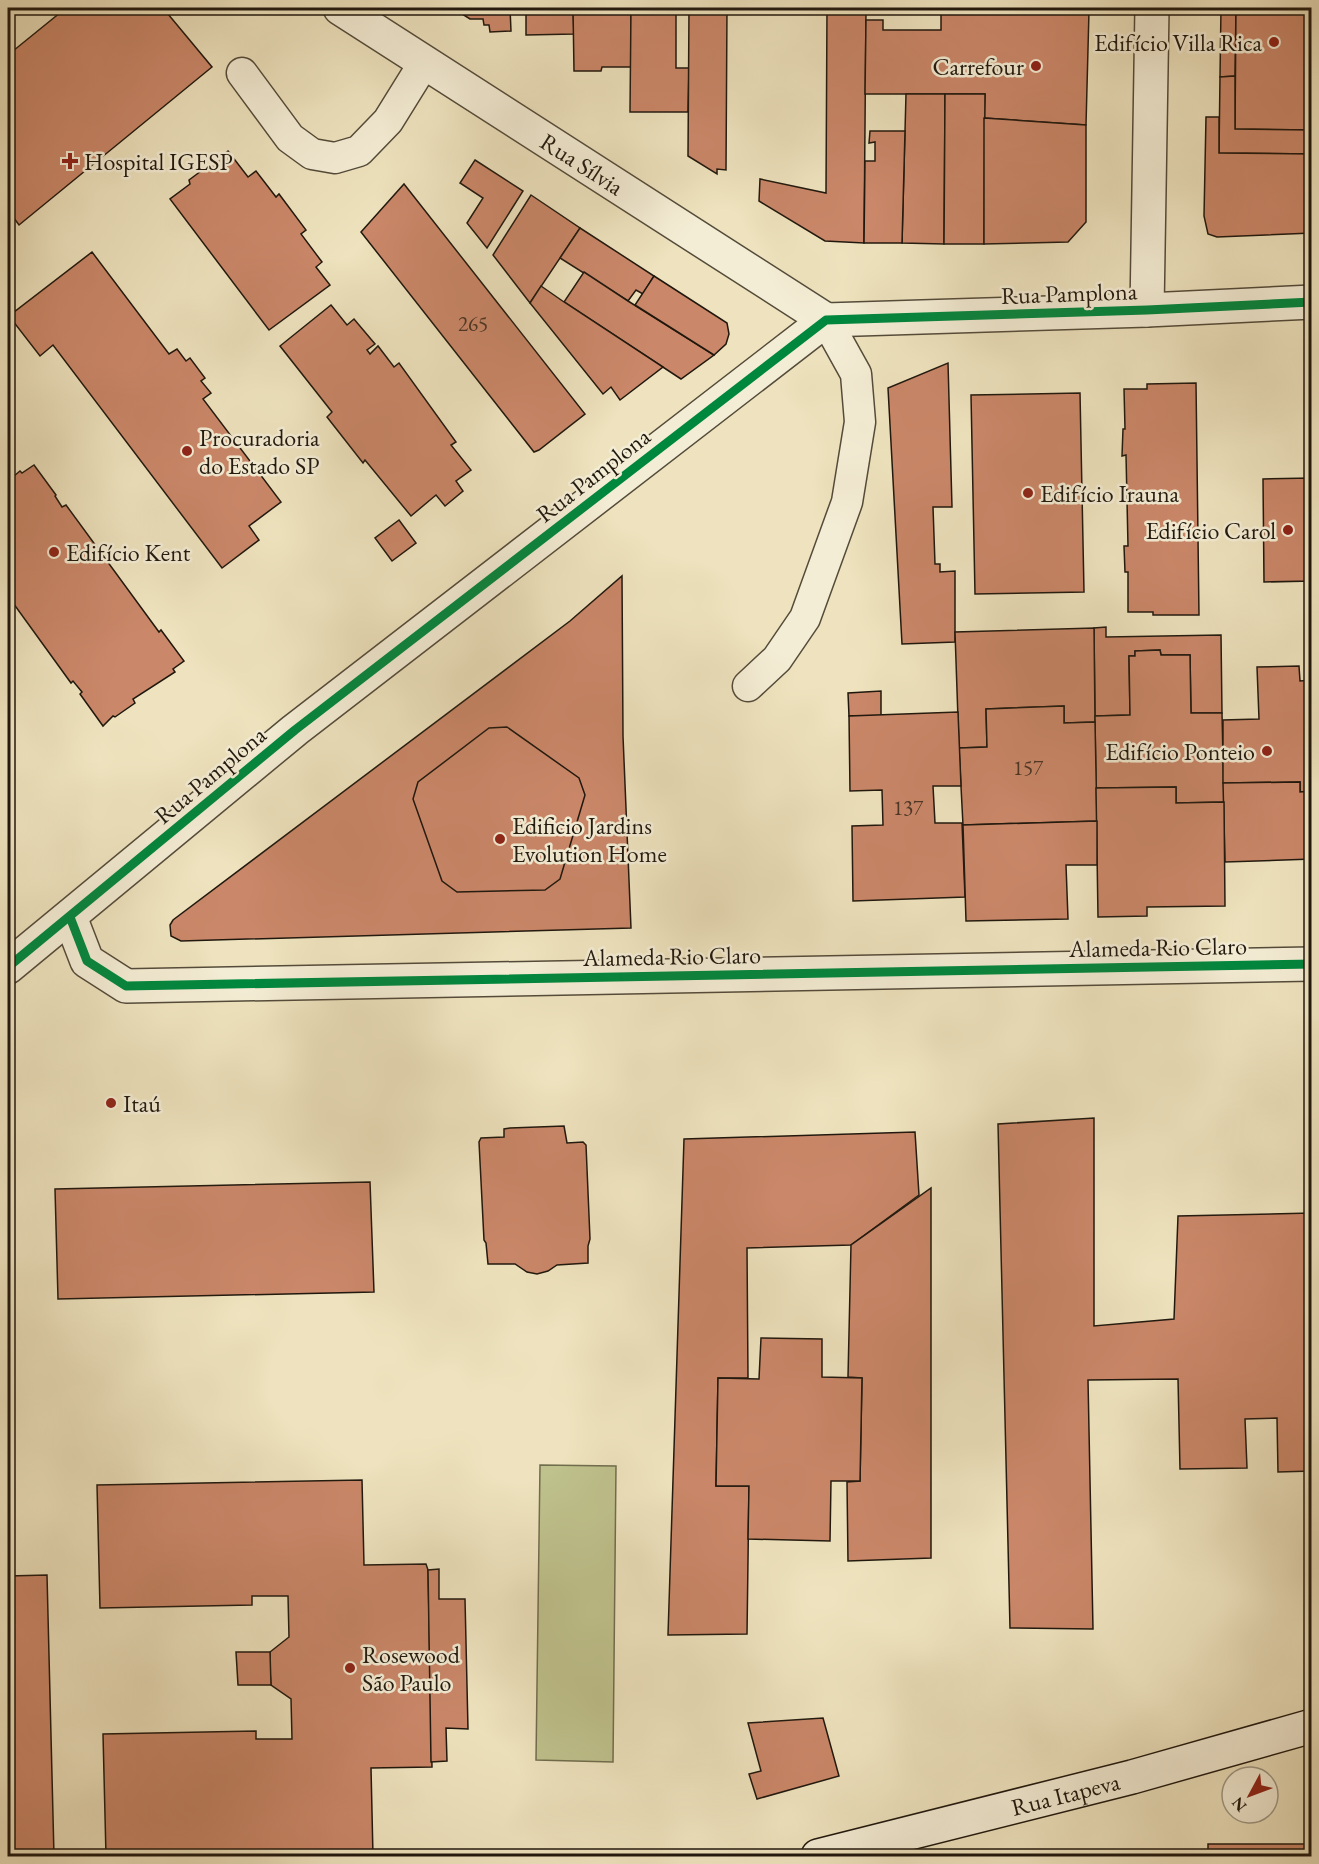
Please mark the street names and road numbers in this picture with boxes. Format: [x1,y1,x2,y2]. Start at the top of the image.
street label: Rua Sílvia [535,125,630,202]
street label: Rua Pamplona [1000,275,1138,311]
street label: Rua Pamplona [530,421,657,529]
street label: Rua Pamplona [148,719,273,831]
street label: Alameda Rio Claro [1068,930,1247,964]
street label: Alameda Rio Claro [582,939,761,973]
street label: Rua Itapeva [1008,1765,1123,1822]

